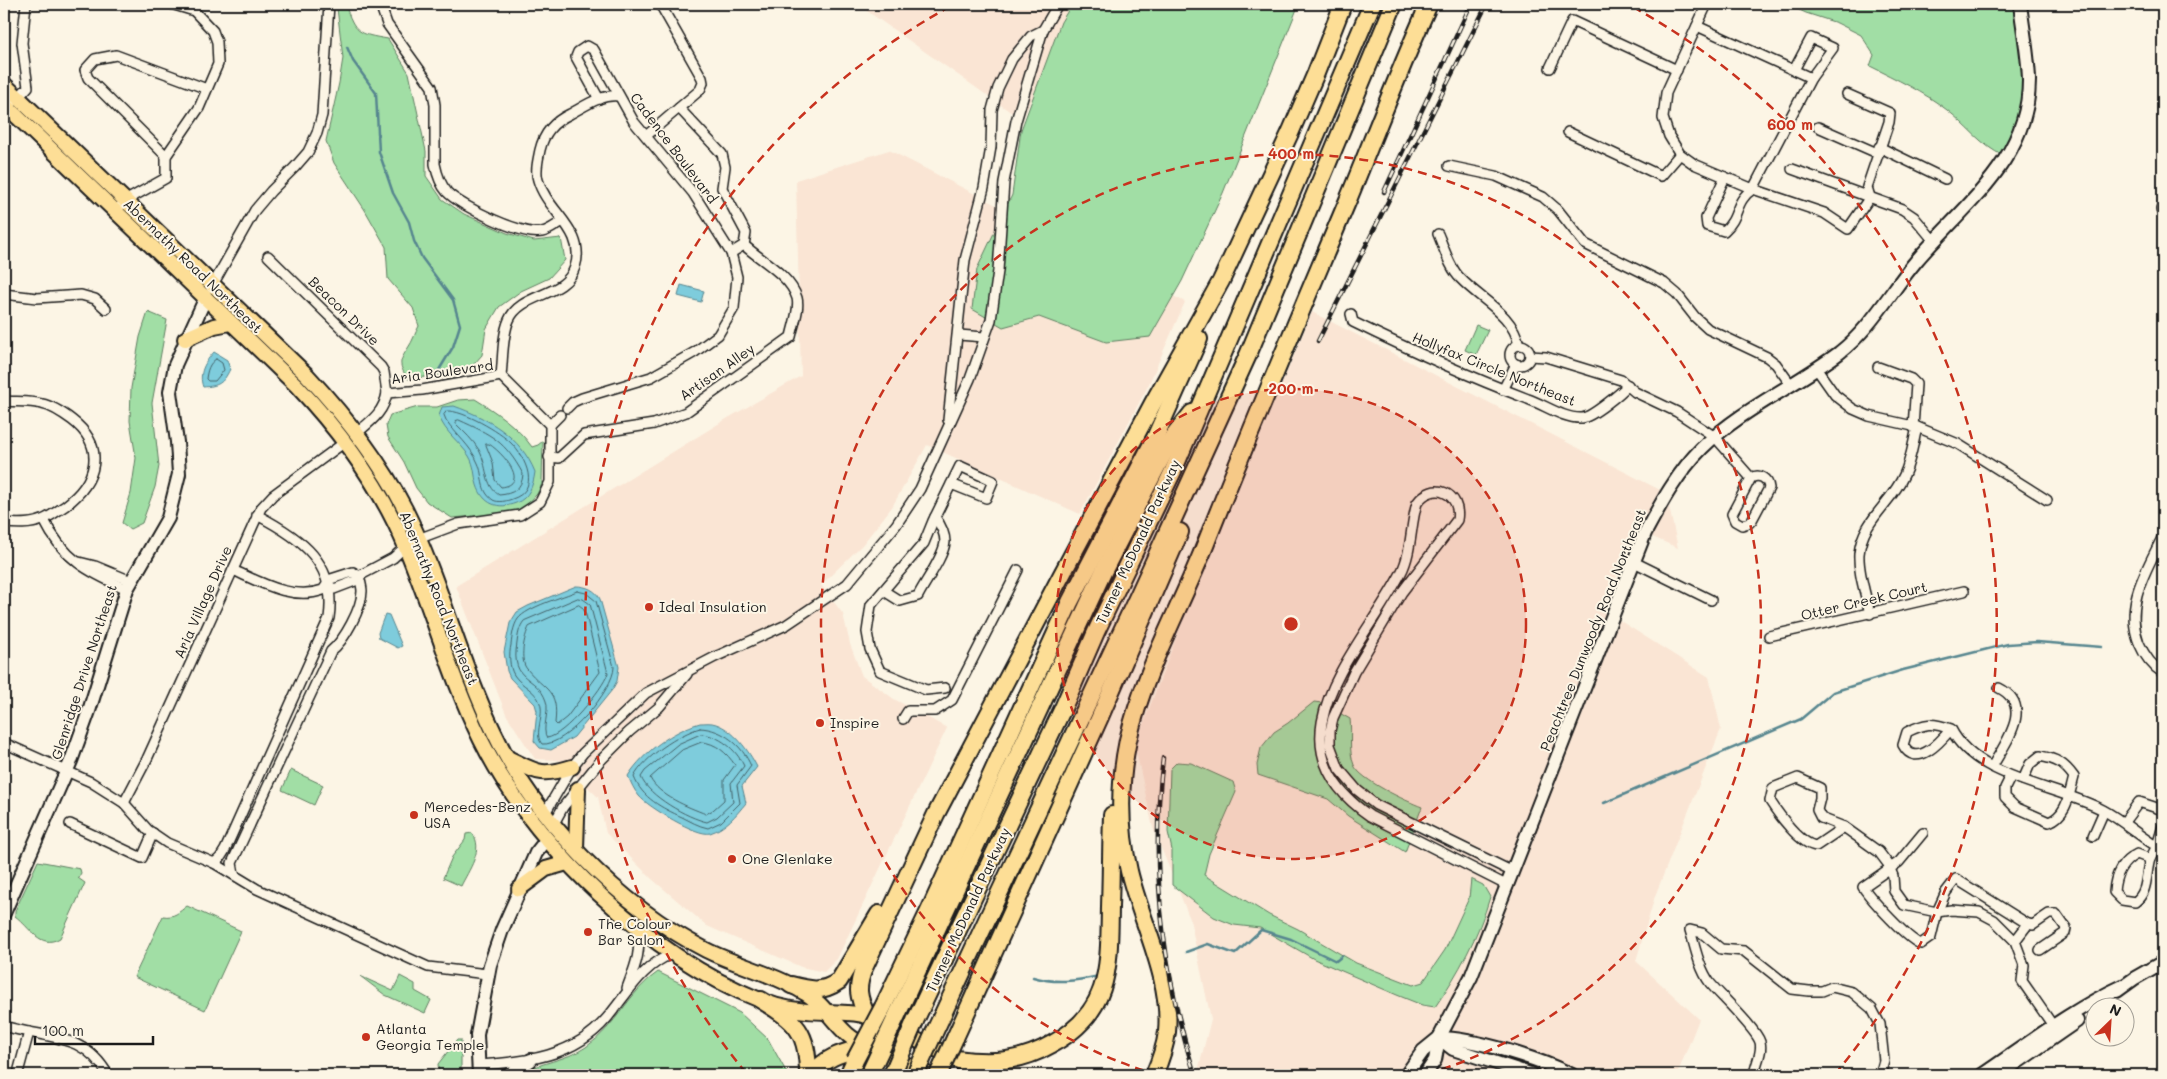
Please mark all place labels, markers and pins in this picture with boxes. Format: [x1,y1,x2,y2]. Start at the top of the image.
place label: Ideal Insulation [659,597,766,616]
marker: Ideal Insulation [643,601,655,613]
centre of rings [1282,615,1300,633]
place label: Inspire [830,713,879,732]
marker: Inspire [814,717,826,729]
place label: Mercedes-Benz USA [424,797,531,832]
marker: Mercedes-Benz USA [408,809,420,821]
place label: One Glenlake [742,849,833,868]
marker: One Glenlake [726,853,738,865]
place label: The Colour Bar Salon [598,914,672,949]
marker: The Colour Bar Salon [582,926,594,938]
place label: Atlanta Georgia Temple [376,1019,484,1054]
marker: Atlanta Georgia Temple [360,1031,372,1043]

